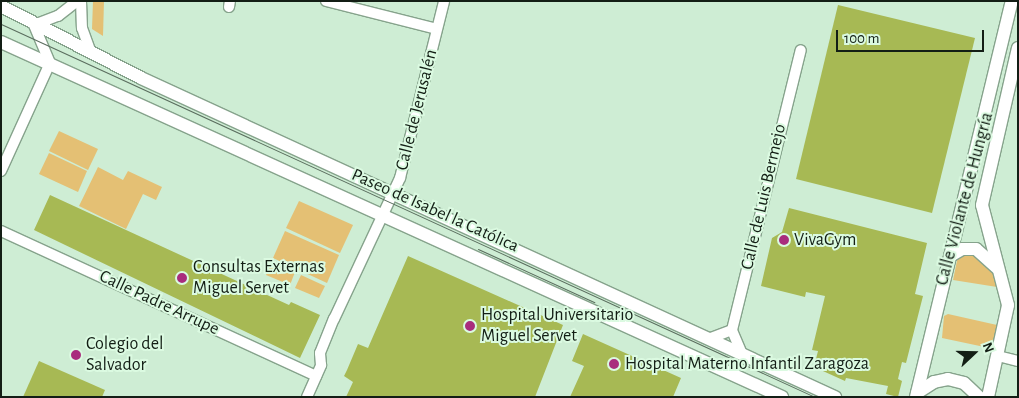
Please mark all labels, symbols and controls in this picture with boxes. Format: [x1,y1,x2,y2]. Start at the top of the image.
scale bar [839,20,986,52]
text: 100 m [844,31,879,46]
street label: Calle de Jerusalén [392,47,442,173]
street label: Calle Violante de Hungría [932,110,998,288]
street label: Calle de Luis Bermejo [737,122,791,272]
street label: Paseo de Isabel la Católica [348,164,522,258]
place label: VivaGym [794,229,856,251]
marker: VivaGym [778,234,790,246]
place label: Consultas Externas Miguel Servet [193,257,324,300]
street label: Calle Padre Arrupe [96,266,222,340]
marker: Consultas Externas Miguel Servet [175,271,189,285]
place label: Hospital Universitario Miguel Servet [481,305,633,348]
marker: Hospital Universitario Miguel Servet [463,319,477,333]
north arrow [949,328,999,378]
place label: Colegio del Salvador [86,334,163,376]
text: N [980,341,996,355]
marker: Colegio del Salvador [70,349,82,361]
place label: Hospital Materno Infantil Zaragoza [625,353,869,375]
marker: Hospital Materno Infantil Zaragoza [607,357,621,371]

